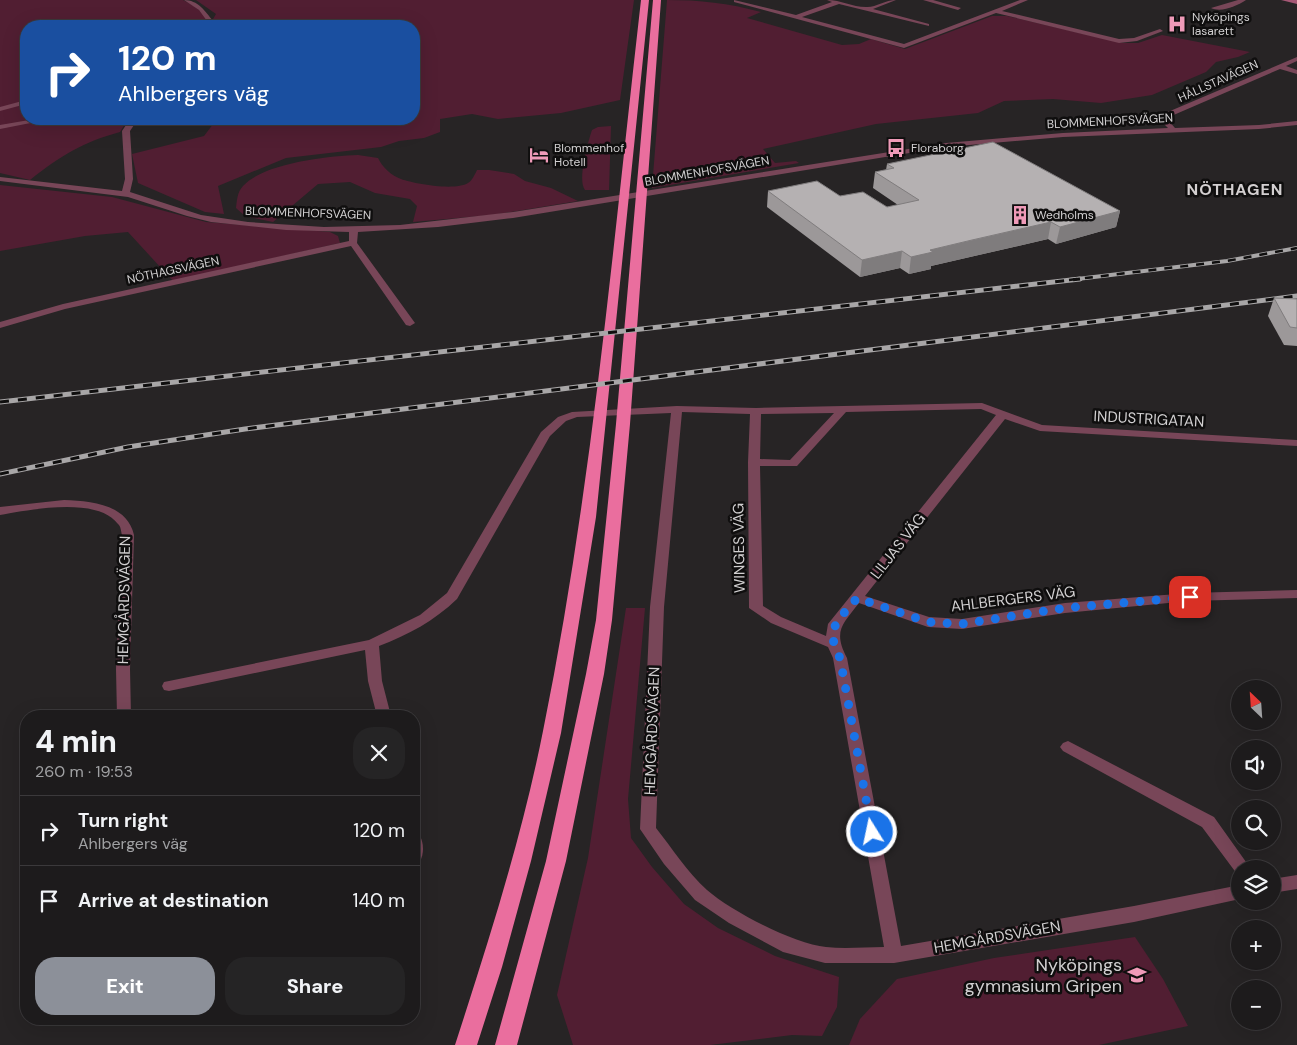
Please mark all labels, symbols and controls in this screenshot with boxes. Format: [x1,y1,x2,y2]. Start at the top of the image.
place label: Nyköpings lasarett [1192,9,1250,39]
hospital icon: Nyköpings lasarett [1166,13,1188,35]
text: 120 m [118,35,217,81]
icon: right [35,40,100,105]
street label: HÅLLSTAVÄGEN [1175,56,1261,106]
text: Ahlbergers väg [118,79,269,108]
street label: BLOMMENHOFSVÄGEN [1046,110,1174,132]
bus stop icon: Floraborg [885,137,907,159]
place label: Blommenhof Hotell [554,140,624,170]
place label: Floraborg [911,140,964,156]
hotel icon: Blommenhof Hotell [528,144,550,166]
street label: BLOMMENHOFSVÄGEN [643,152,771,190]
district label: NÖTHAGEN [1187,179,1283,200]
street label: BLOMMENHOFSVÄGEN [245,203,371,223]
building icon: Wedholms [1009,204,1031,226]
place label: Wedholms [1035,207,1094,223]
street label: NÖTHAGSVÄGEN [125,252,221,288]
street label: INDUSTRIGATAN [1093,406,1205,432]
street label: WINGES VÄG [728,503,750,593]
street label: LILJAS VÄG [866,509,930,583]
street label: HEMGÅRDSVÄGEN [113,536,135,664]
pin [1169,576,1211,618]
street label: AHLBERGERS VÄG [950,581,1076,617]
icon: arrive [1176,583,1204,611]
street label: HEMGÅRDSVÄGEN [640,666,664,796]
north arrow [1231,680,1281,730]
map controls [1231,680,1281,1030]
text: 4 min [35,722,117,761]
button: close [353,727,405,779]
button: sound [1231,740,1281,790]
text: 260 m · 19:53 [35,761,133,782]
button: search [1231,800,1281,850]
position arrow [845,805,897,857]
text: Turn right [78,808,168,833]
icon: right [35,817,63,845]
text: 120 m [353,818,405,843]
text: Ahlbergers väg [78,833,188,854]
button: layers [1231,860,1281,910]
icon: arrive [35,887,63,915]
text: Arrive at destination [78,888,269,913]
text: 140 m [353,888,405,913]
street label: HEMGÅRDSVÄGEN [932,916,1062,958]
button: + [1231,920,1281,970]
place label: Nyköpings gymnasium Gripen [965,953,1122,998]
button: Exit [35,957,215,1015]
button: Share [225,957,405,1015]
school or university icon: Nyköpings gymnasium Gripen [1126,964,1148,986]
button: − [1231,980,1281,1030]

